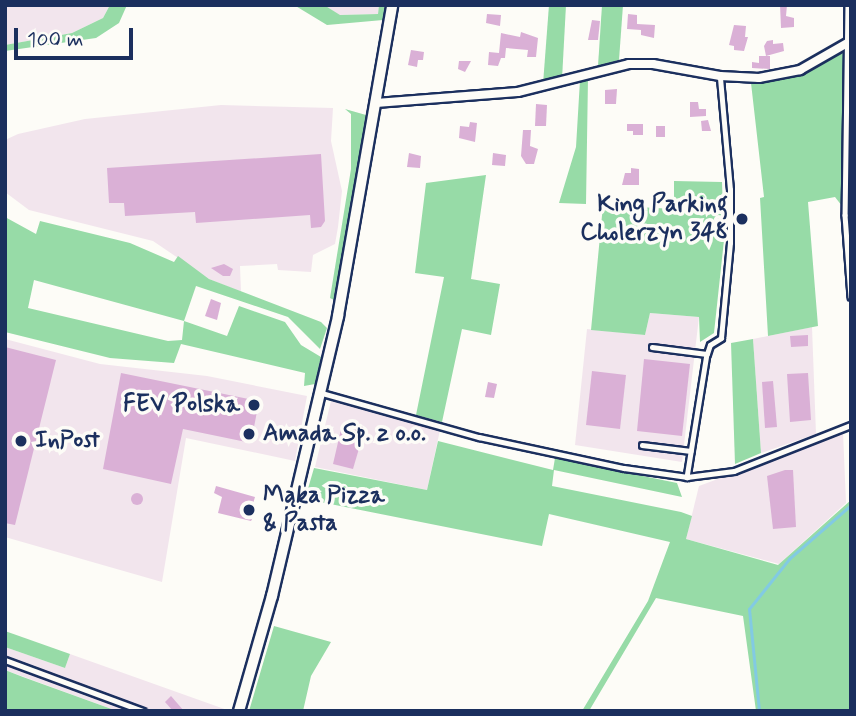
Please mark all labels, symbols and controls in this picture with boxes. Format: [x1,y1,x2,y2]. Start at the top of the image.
scale bar [18,14,136,58]
text: 100 m [27,26,83,54]
place label: King Parking Cholerzyn 348 [580,191,728,247]
marker: King Parking Cholerzyn 348 [734,211,750,227]
place label: FEV Polska [131,391,240,419]
marker: FEV Polska [246,397,262,413]
place label: Amada Sp. z o.o. [263,420,427,448]
marker: Amada Sp. z o.o. [241,426,257,442]
place label: InPost [35,427,100,455]
marker: InPost [13,433,29,449]
place label: Mąka Pizza & Pasta [263,482,383,538]
marker: Mąka Pizza & Pasta [241,502,257,518]

